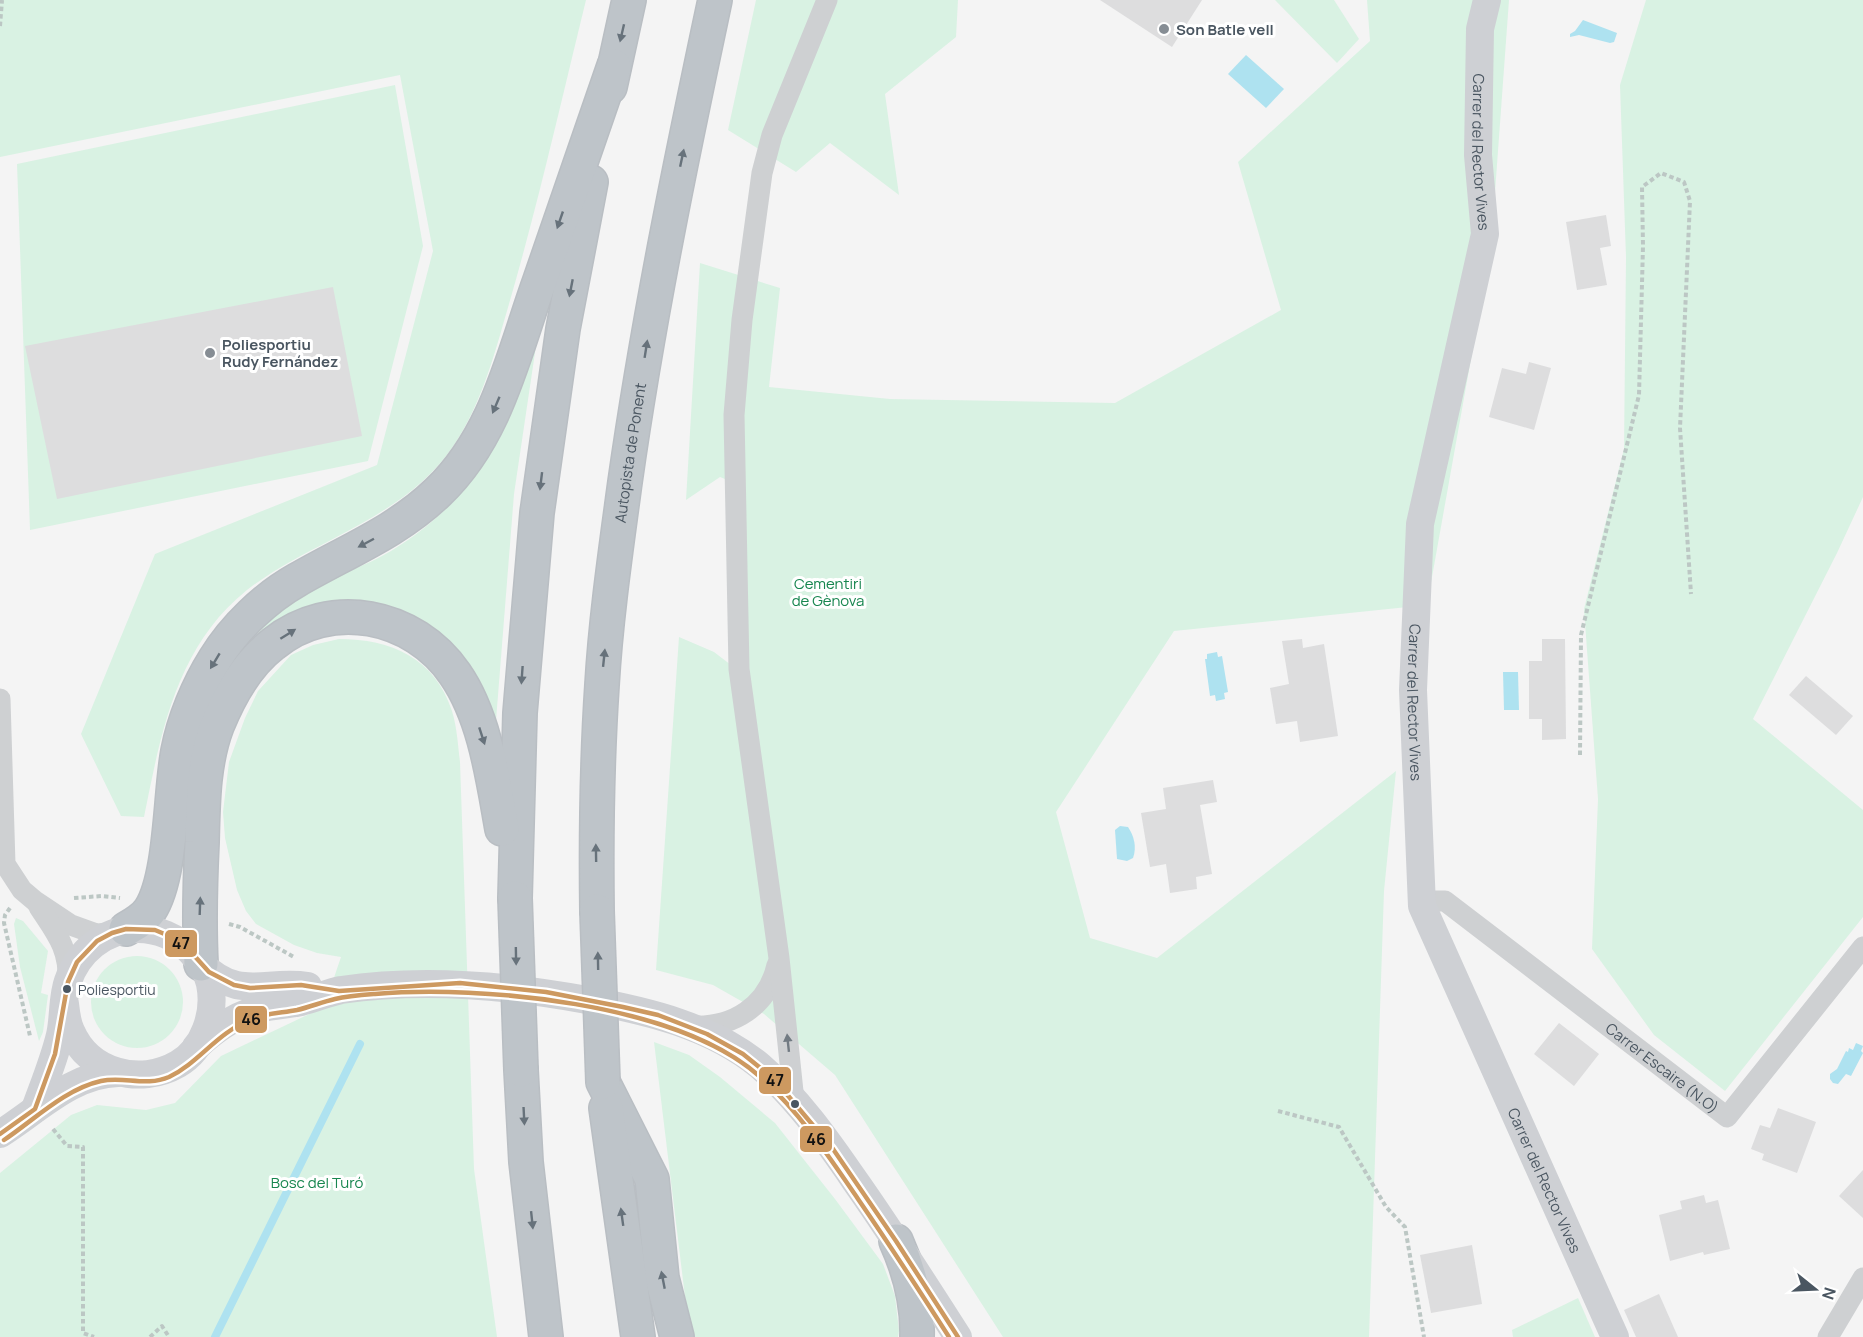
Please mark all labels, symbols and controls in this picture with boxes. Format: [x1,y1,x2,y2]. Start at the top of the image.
place label: Son Batle vell [1176,19,1274,40]
marker: Son Batle vell [1157,22,1171,36]
one-way arrow [616,24,626,42]
street label: Carrer del Rector Vives [1467,73,1495,231]
one-way arrow [678,148,687,167]
one-way arrow [555,211,565,229]
one-way arrow [566,279,575,298]
place label: Poliesportiu Rudy Fernández [222,334,338,372]
one-way arrow [641,340,650,359]
marker: Poliesportiu Rudy Fernández [203,346,217,360]
street label: Autopista de Ponent [609,381,651,524]
one-way arrow [492,396,501,413]
one-way arrow [537,472,546,491]
one-way arrow [357,538,374,548]
park label: Cementiri de Gènova [792,573,864,611]
street label: Carrer del Rector Vives [1402,624,1427,781]
one-way arrow [280,628,296,639]
one-way arrow [600,649,609,668]
one-way arrow [209,653,220,669]
one-way arrow [518,666,527,685]
one-way arrow [477,727,487,745]
one-way arrow [591,843,601,862]
one-way arrow [195,896,204,915]
line badge: 47 [164,929,198,958]
text: 47 [172,932,190,954]
one-way arrow [511,947,521,966]
one-way arrow [593,952,603,971]
place label: Poliesportiu [78,980,156,999]
marker: Poliesportiu [61,983,73,995]
line badge: 46 [234,1005,268,1034]
text: 46 [241,1008,261,1030]
street label: Carrer Escaire (N.O) [1602,1018,1723,1118]
one-way arrow [784,1033,793,1052]
line badge: 47 [758,1066,792,1095]
text: 47 [766,1069,784,1091]
unlabelled marker [789,1098,801,1110]
street label: Carrer del Rector Vives [1503,1104,1586,1256]
one-way arrow [519,1107,528,1126]
line badge: 46 [799,1125,833,1153]
text: 46 [806,1128,826,1150]
park label: Bosc del Turó [271,1172,363,1193]
one-way arrow [617,1207,626,1226]
one-way arrow [528,1211,537,1230]
north arrow [1785,1259,1845,1319]
one-way arrow [658,1270,667,1289]
text: N [1817,1285,1842,1303]

